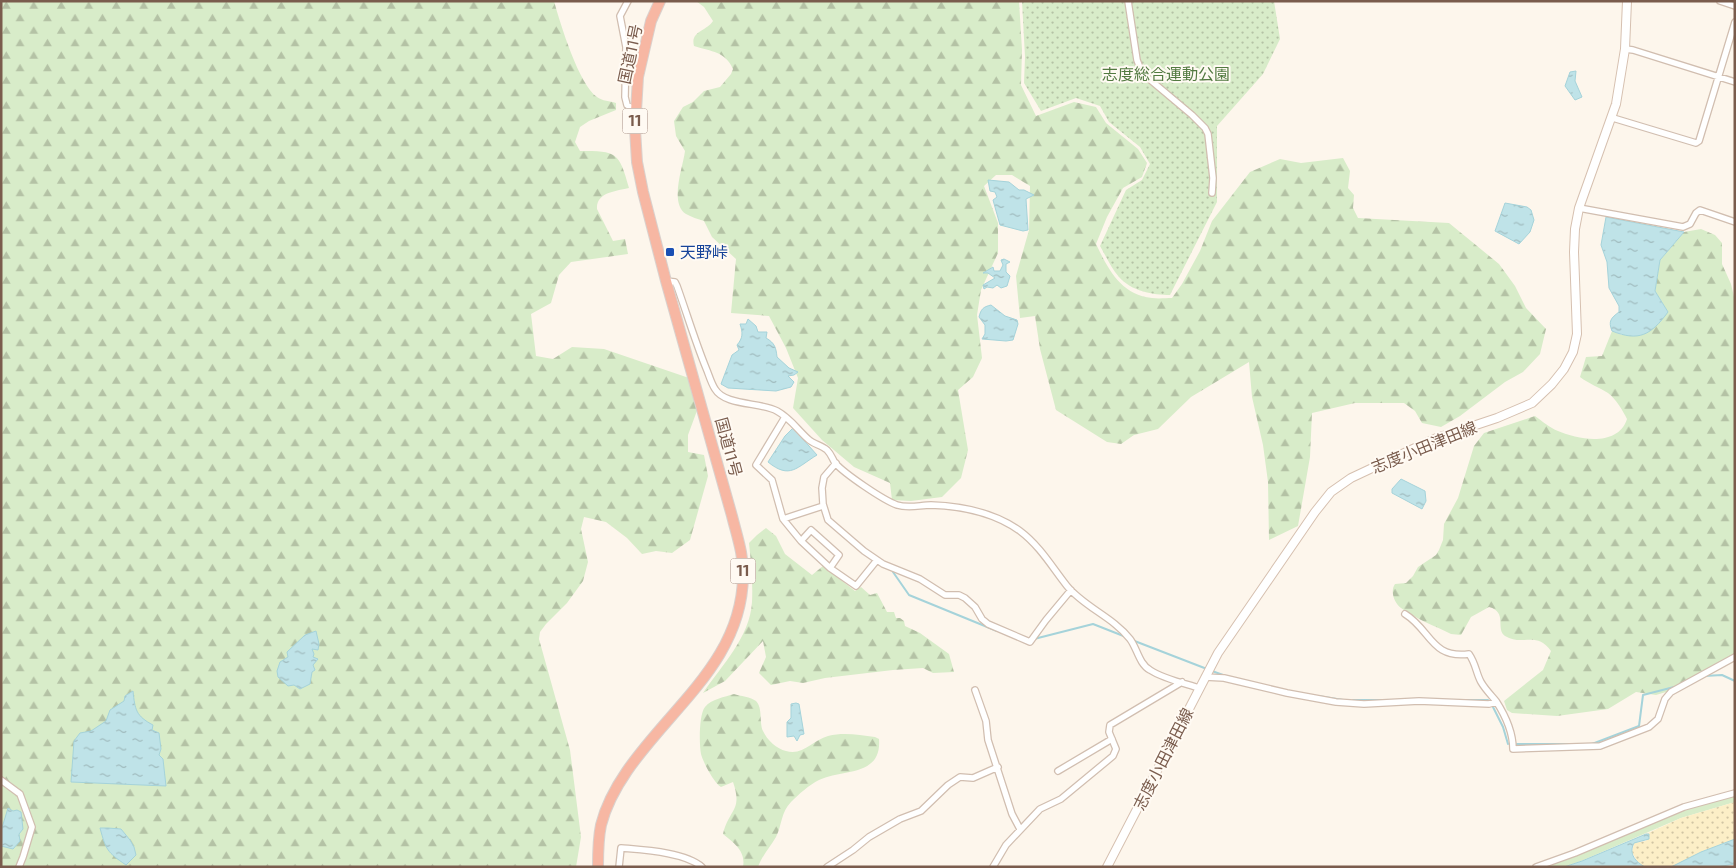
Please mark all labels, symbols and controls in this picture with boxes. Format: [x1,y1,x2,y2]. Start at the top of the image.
street label: 国道11号 [614,22,645,86]
park label: 志度総合運動公園 [1102,64,1230,83]
road number: 11 [622,108,648,134]
place label: 天野峠 [680,242,728,261]
marker: 天野峠 [664,246,676,258]
street label: 国道11号 [712,415,747,479]
street label: 志度小田津田線 [1368,417,1479,476]
road number: 11 [730,558,756,584]
street label: 志度小田津田線 [1129,705,1196,813]

